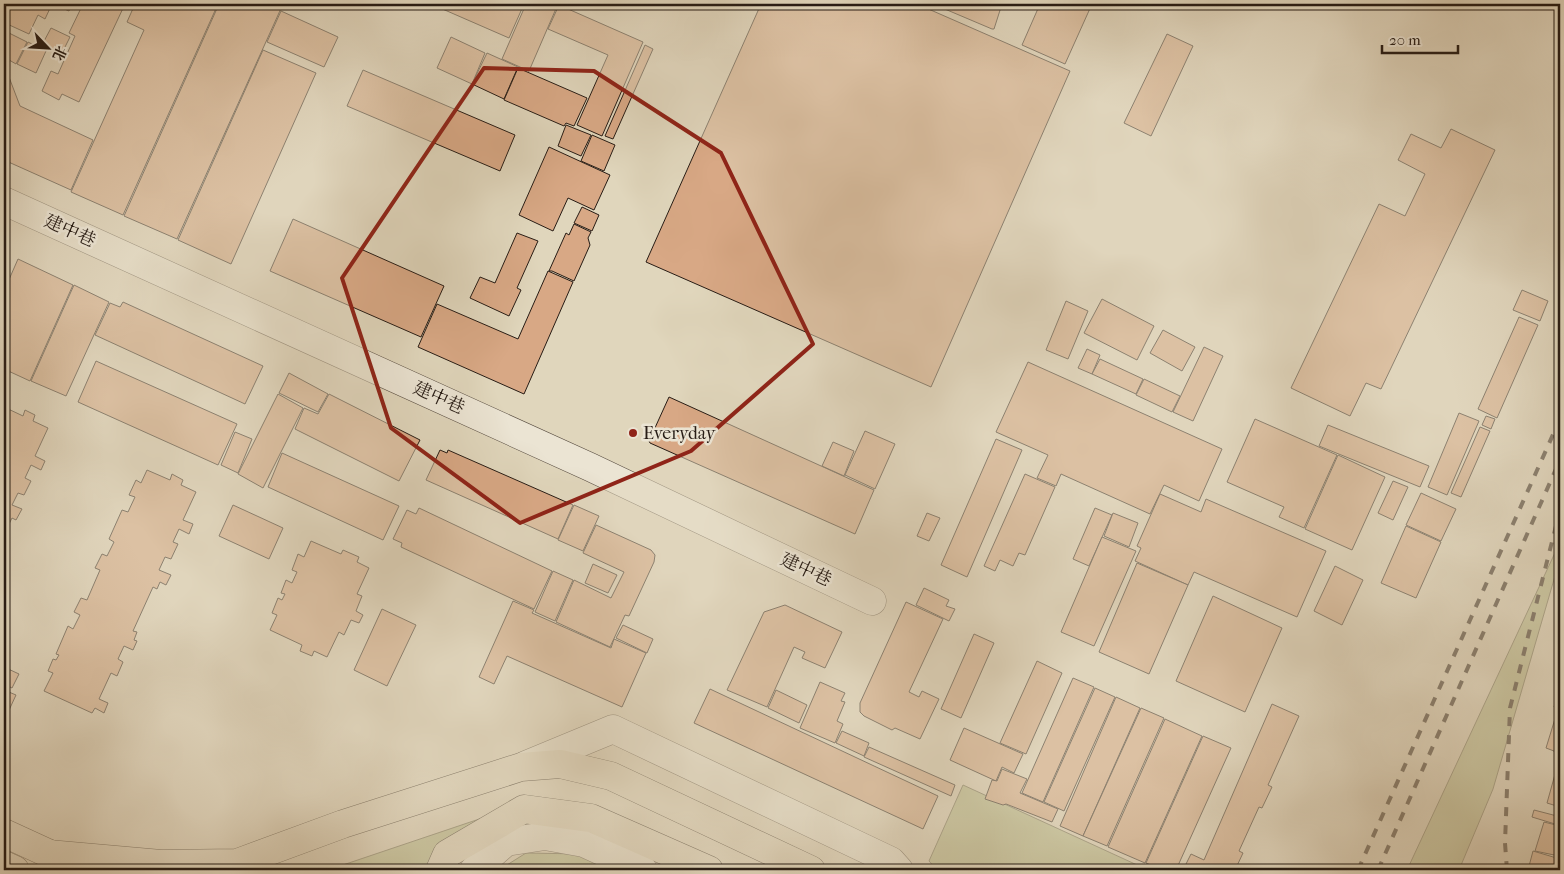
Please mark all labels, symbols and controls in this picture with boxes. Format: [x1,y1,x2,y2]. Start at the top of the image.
north arrow [22,22,72,72]
scale bar [1382,22,1458,54]
text: 20 m [1389,31,1421,49]
text: 北 [49,43,70,63]
street label: 建中巷 [41,210,99,252]
street label: 建中巷 [410,377,468,419]
place label: Everyday [643,423,717,444]
marker: Everyday [627,427,639,439]
street label: 建中巷 [777,549,835,591]

